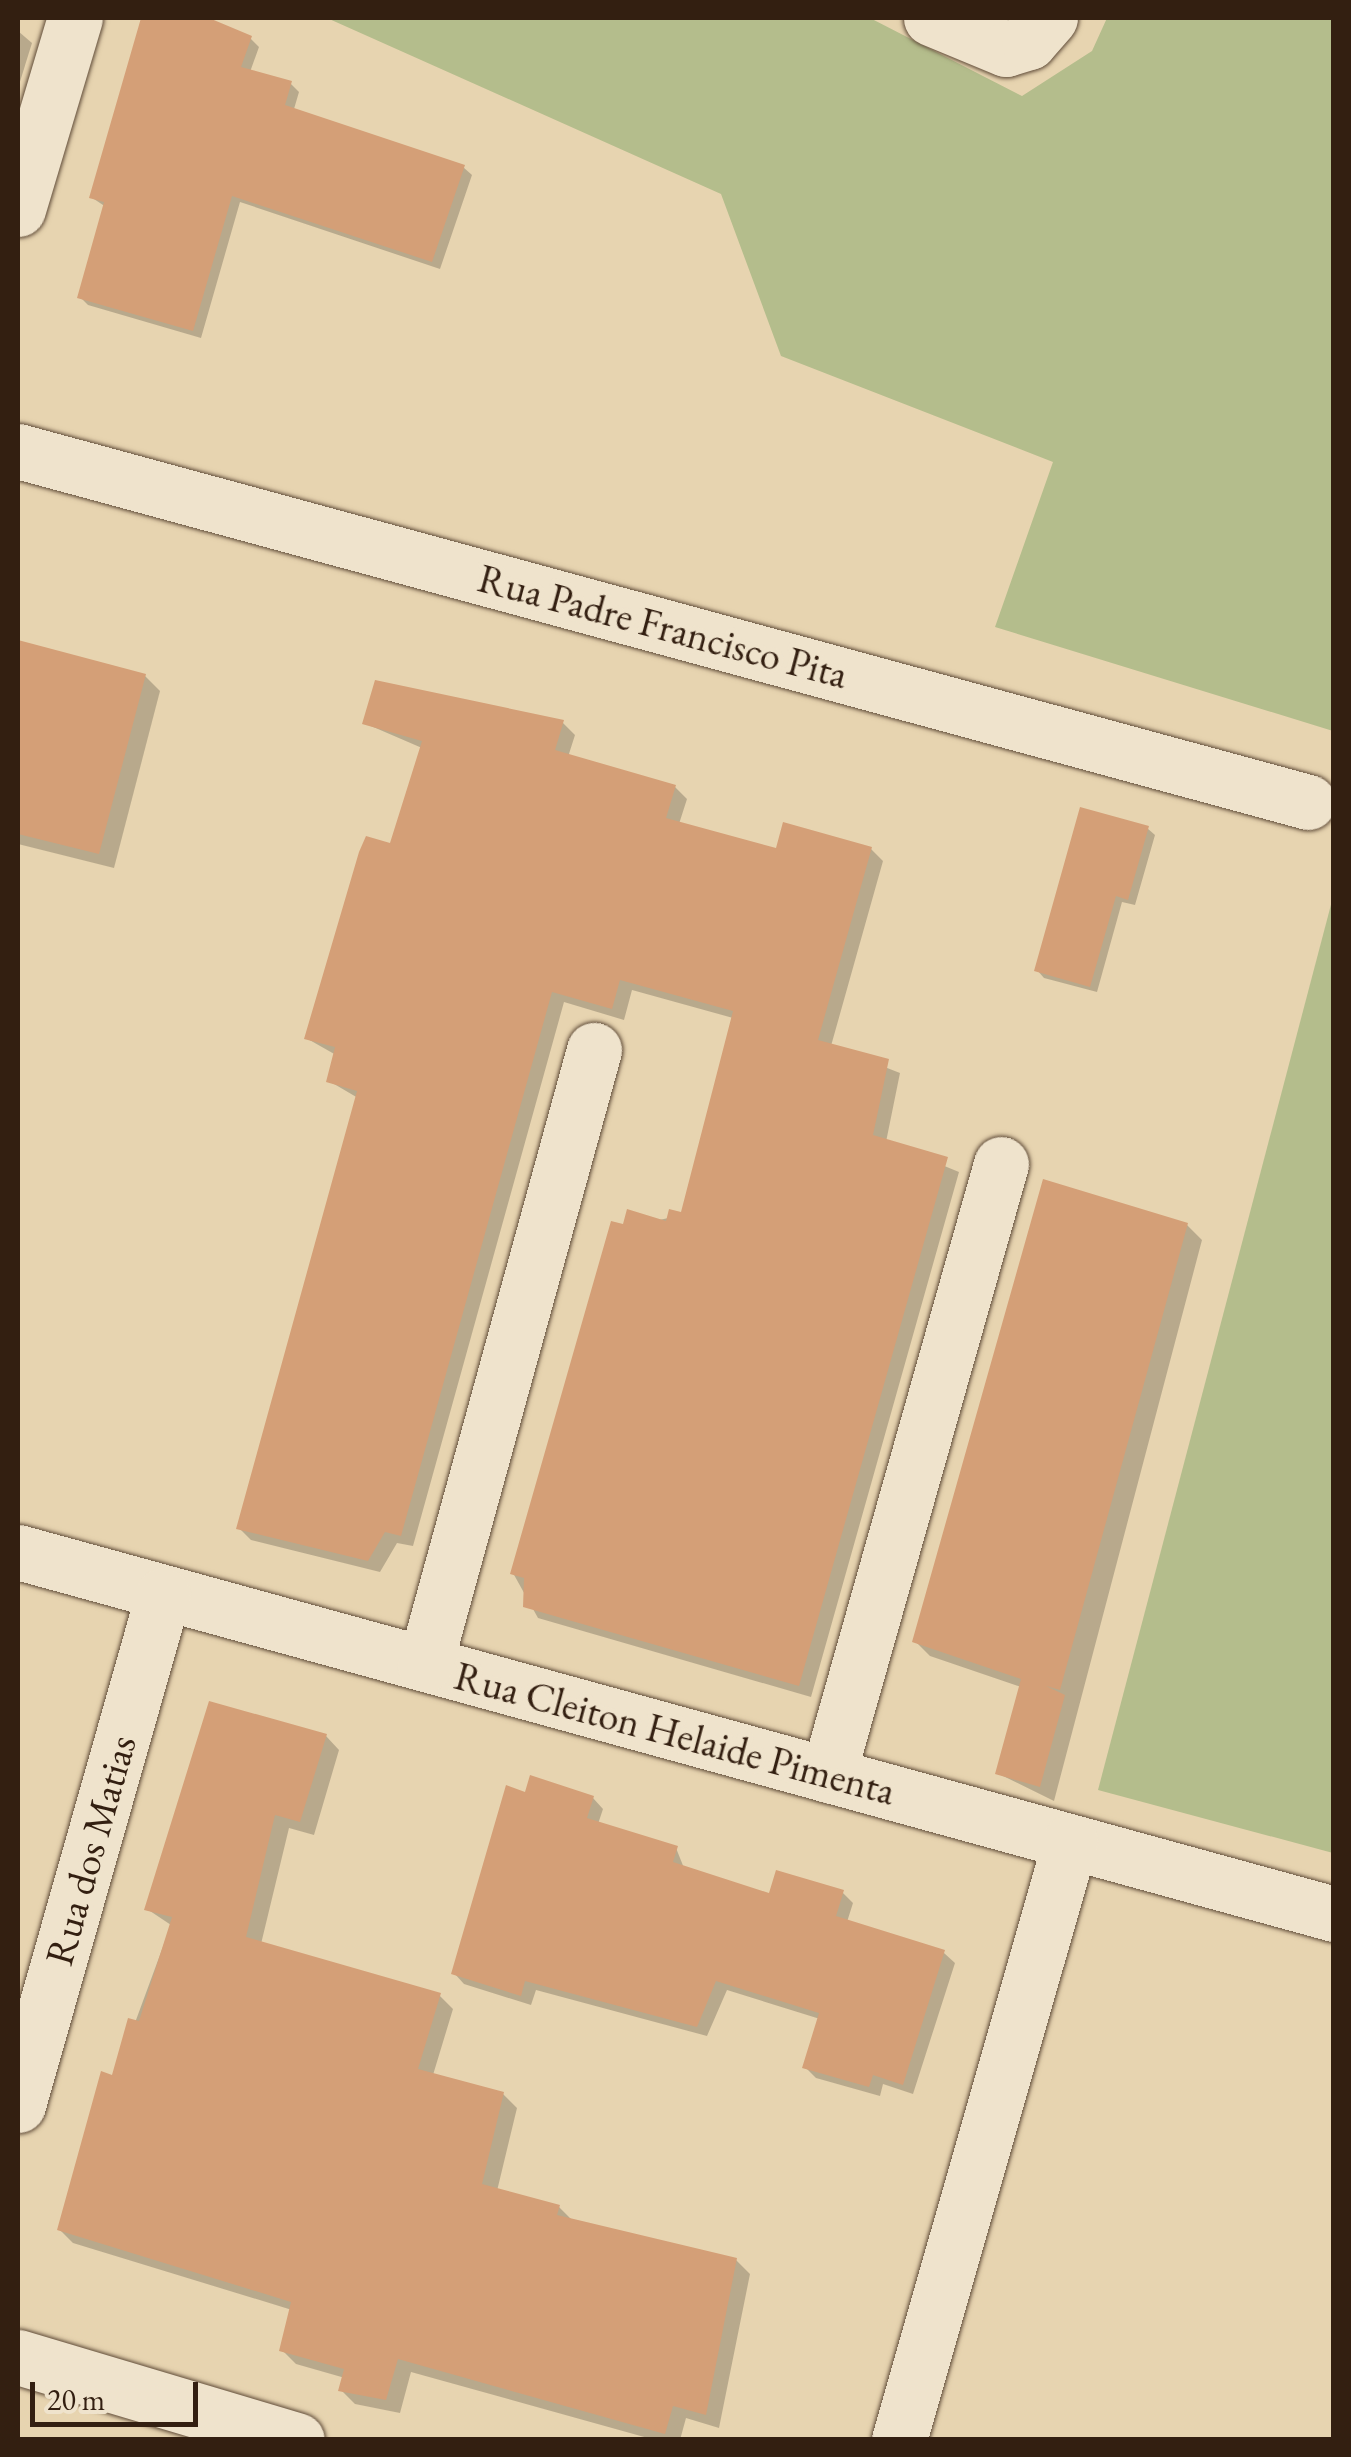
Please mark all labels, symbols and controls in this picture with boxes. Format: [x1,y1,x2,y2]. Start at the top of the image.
street label: Rua Padre Francisco Pita [473,554,853,698]
street label: Rua Cleiton Helaide Pimenta [450,1651,900,1815]
street label: Rua dos Matias [34,1729,146,1971]
scale bar [35,2362,202,2424]
text: 20 m [47,2380,105,2419]

